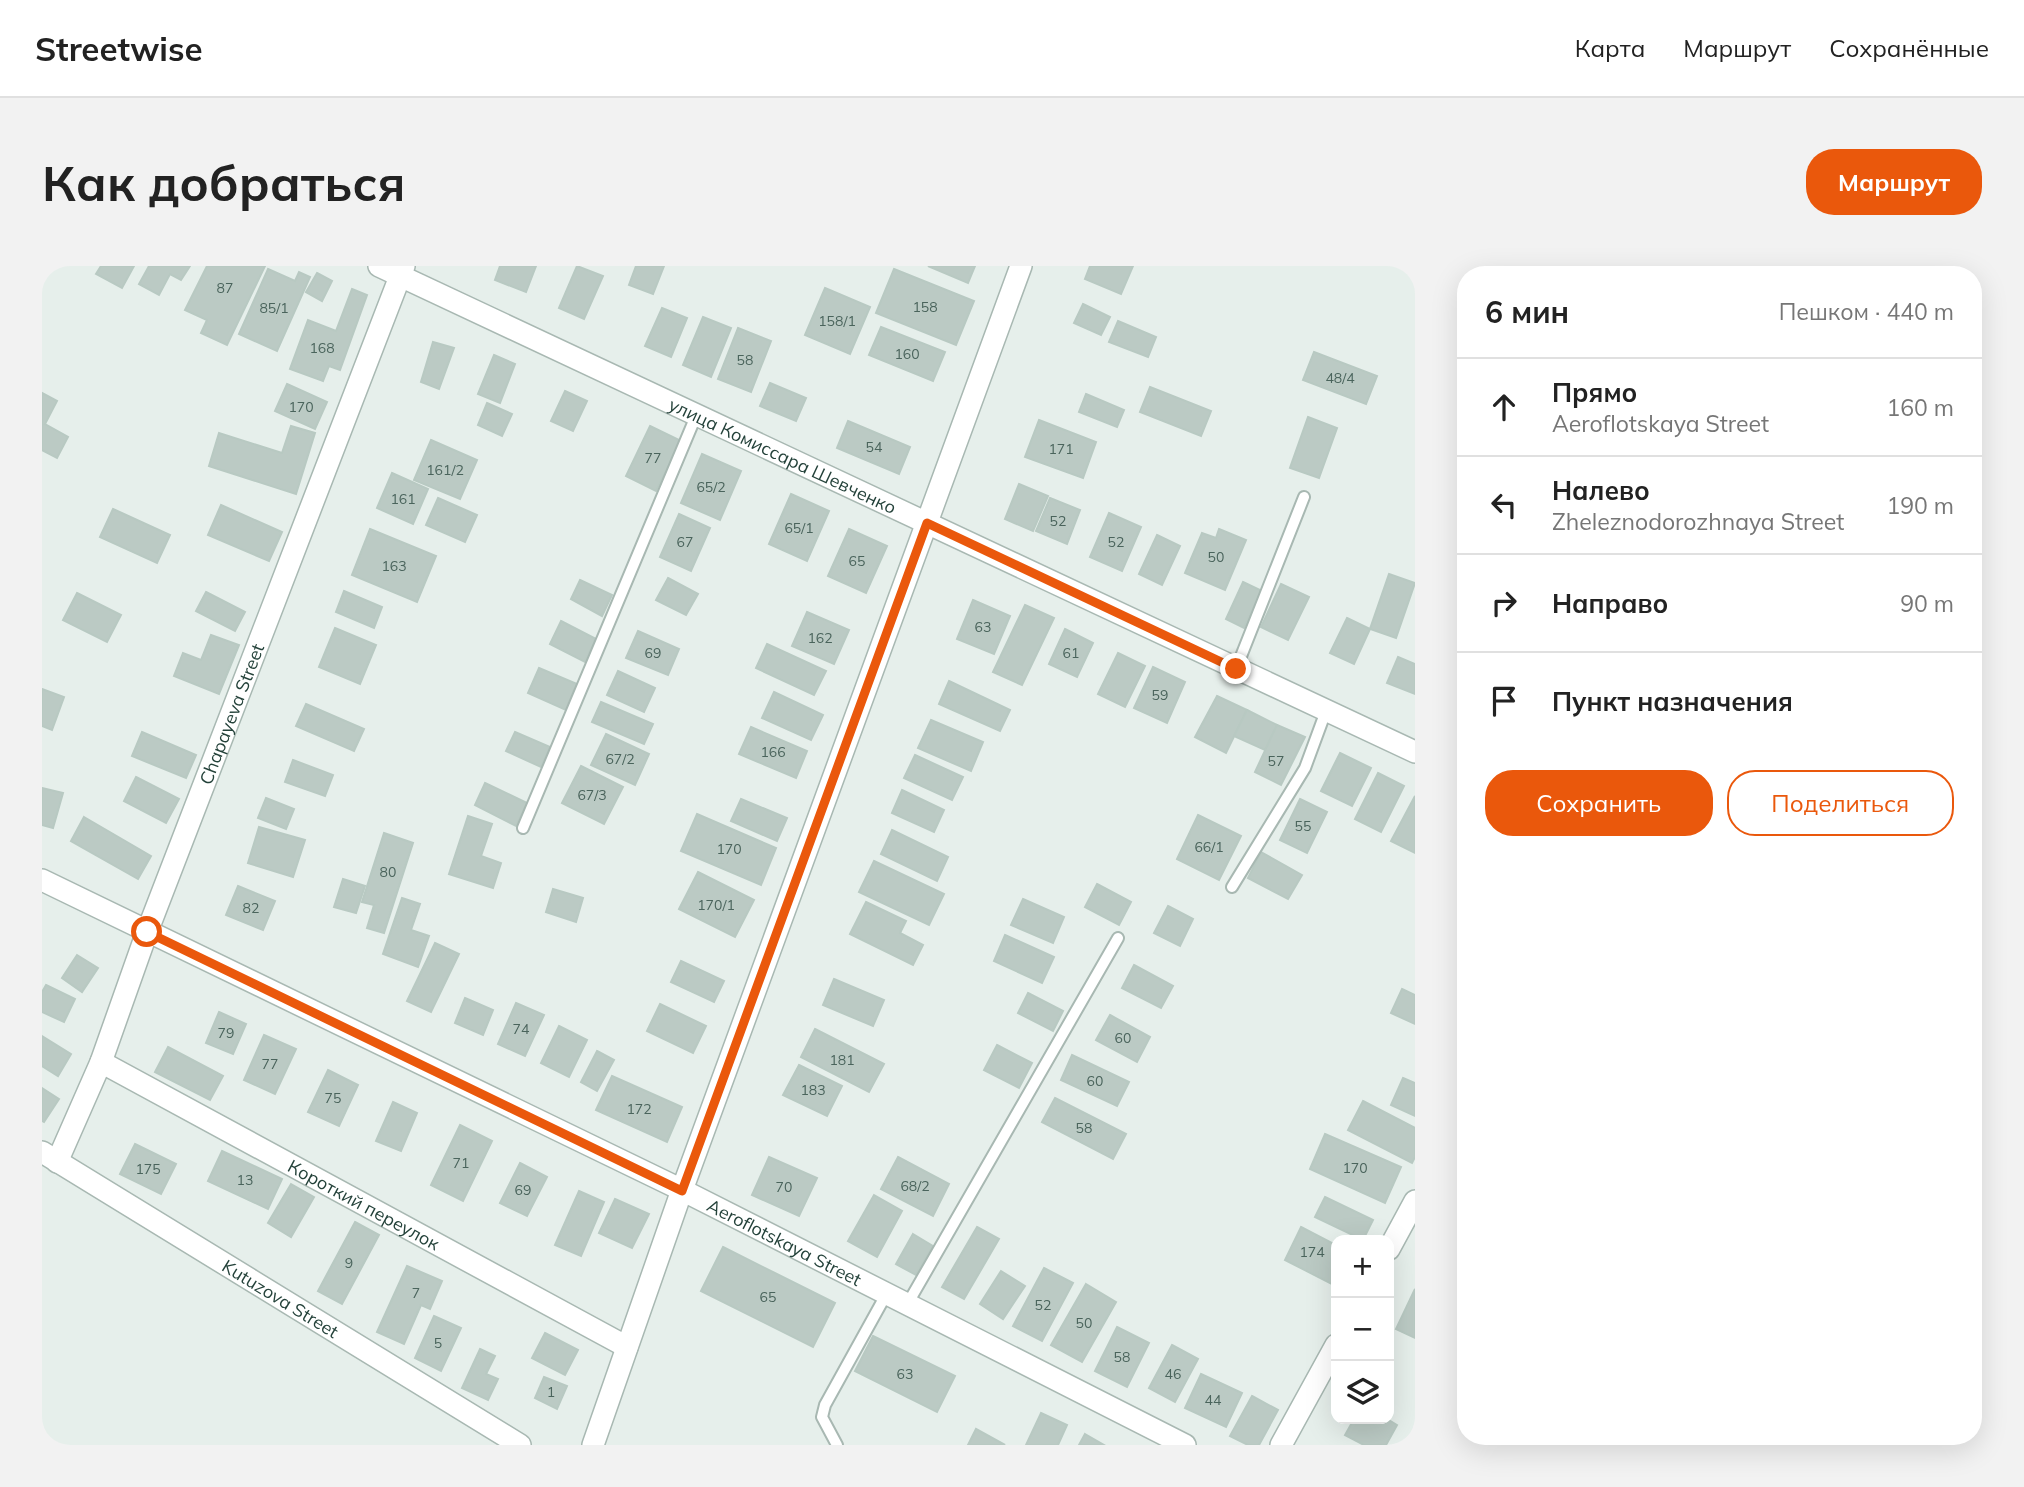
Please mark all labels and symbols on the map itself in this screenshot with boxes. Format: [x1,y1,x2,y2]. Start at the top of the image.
house number: 87 [217,279,233,297]
house number: 158 [912,298,938,316]
house number: 85/1 [259,299,289,317]
house number: 158/1 [818,312,856,330]
house number: 168 [309,339,335,357]
house number: 160 [894,345,920,363]
house number: 58 [737,351,753,369]
house number: 48/4 [1325,369,1355,387]
street label: улица Комиссара Шевченко [665,392,900,519]
house number: 170 [288,398,314,416]
house number: 54 [866,438,883,456]
house number: 171 [1048,440,1074,458]
house number: 77 [645,449,661,467]
house number: 161/2 [426,461,464,479]
house number: 65/2 [696,478,726,496]
house number: 161 [390,490,416,508]
house number: 52 [1050,512,1066,530]
house number: 65/1 [784,519,814,537]
house number: 67 [677,533,693,551]
house number: 52 [1108,533,1124,551]
house number: 50 [1208,548,1224,566]
house number: 65 [849,552,865,570]
house number: 163 [381,557,407,575]
house number: 63 [975,618,991,636]
house number: 162 [807,629,833,647]
street label: Chapayeva Street [194,640,269,788]
house number: 69 [645,644,661,662]
house number: 61 [1063,644,1079,662]
route end [1220,653,1251,684]
house number: 59 [1152,686,1168,704]
house number: 166 [760,743,786,761]
house number: 67/2 [605,750,635,768]
house number: 57 [1268,752,1284,770]
house number: 67/3 [577,786,607,804]
house number: 55 [1295,817,1311,835]
house number: 66/1 [1194,838,1224,856]
house number: 170 [716,840,742,858]
house number: 80 [380,863,396,881]
house number: 170/1 [697,896,735,914]
house number: 82 [243,899,259,917]
route start [131,916,162,947]
house number: 74 [513,1020,530,1038]
house number: 79 [218,1024,234,1042]
house number: 60 [1115,1029,1131,1047]
house number: 181 [829,1051,855,1069]
house number: 77 [262,1055,278,1073]
house number: 60 [1087,1072,1103,1090]
house number: 183 [800,1081,826,1099]
house number: 75 [325,1089,341,1107]
house number: 172 [626,1100,652,1118]
house number: 58 [1076,1119,1092,1137]
street label: Короткий переулок [284,1154,444,1255]
house number: 71 [453,1154,469,1172]
house number: 170 [1342,1159,1368,1177]
house number: 175 [135,1160,161,1178]
house number: 13 [237,1171,253,1189]
house number: 68/2 [900,1177,930,1195]
house number: 70 [776,1178,792,1196]
house number: 69 [515,1181,531,1199]
street label: Aeroflotskaya Street [703,1193,865,1291]
house number: 174 [1299,1243,1325,1261]
street label: Kutuzova Street [218,1254,343,1343]
house number: 9 [345,1254,353,1272]
house number: 7 [412,1284,420,1302]
house number: 65 [760,1288,776,1306]
house number: 52 [1035,1296,1051,1314]
house number: 50 [1076,1314,1092,1332]
house number: 5 [434,1334,442,1352]
house number: 58 [1114,1348,1130,1366]
house number: 63 [897,1365,913,1383]
house number: 46 [1165,1365,1181,1383]
house number: 1 [547,1383,555,1401]
house number: 44 [1205,1391,1222,1409]

